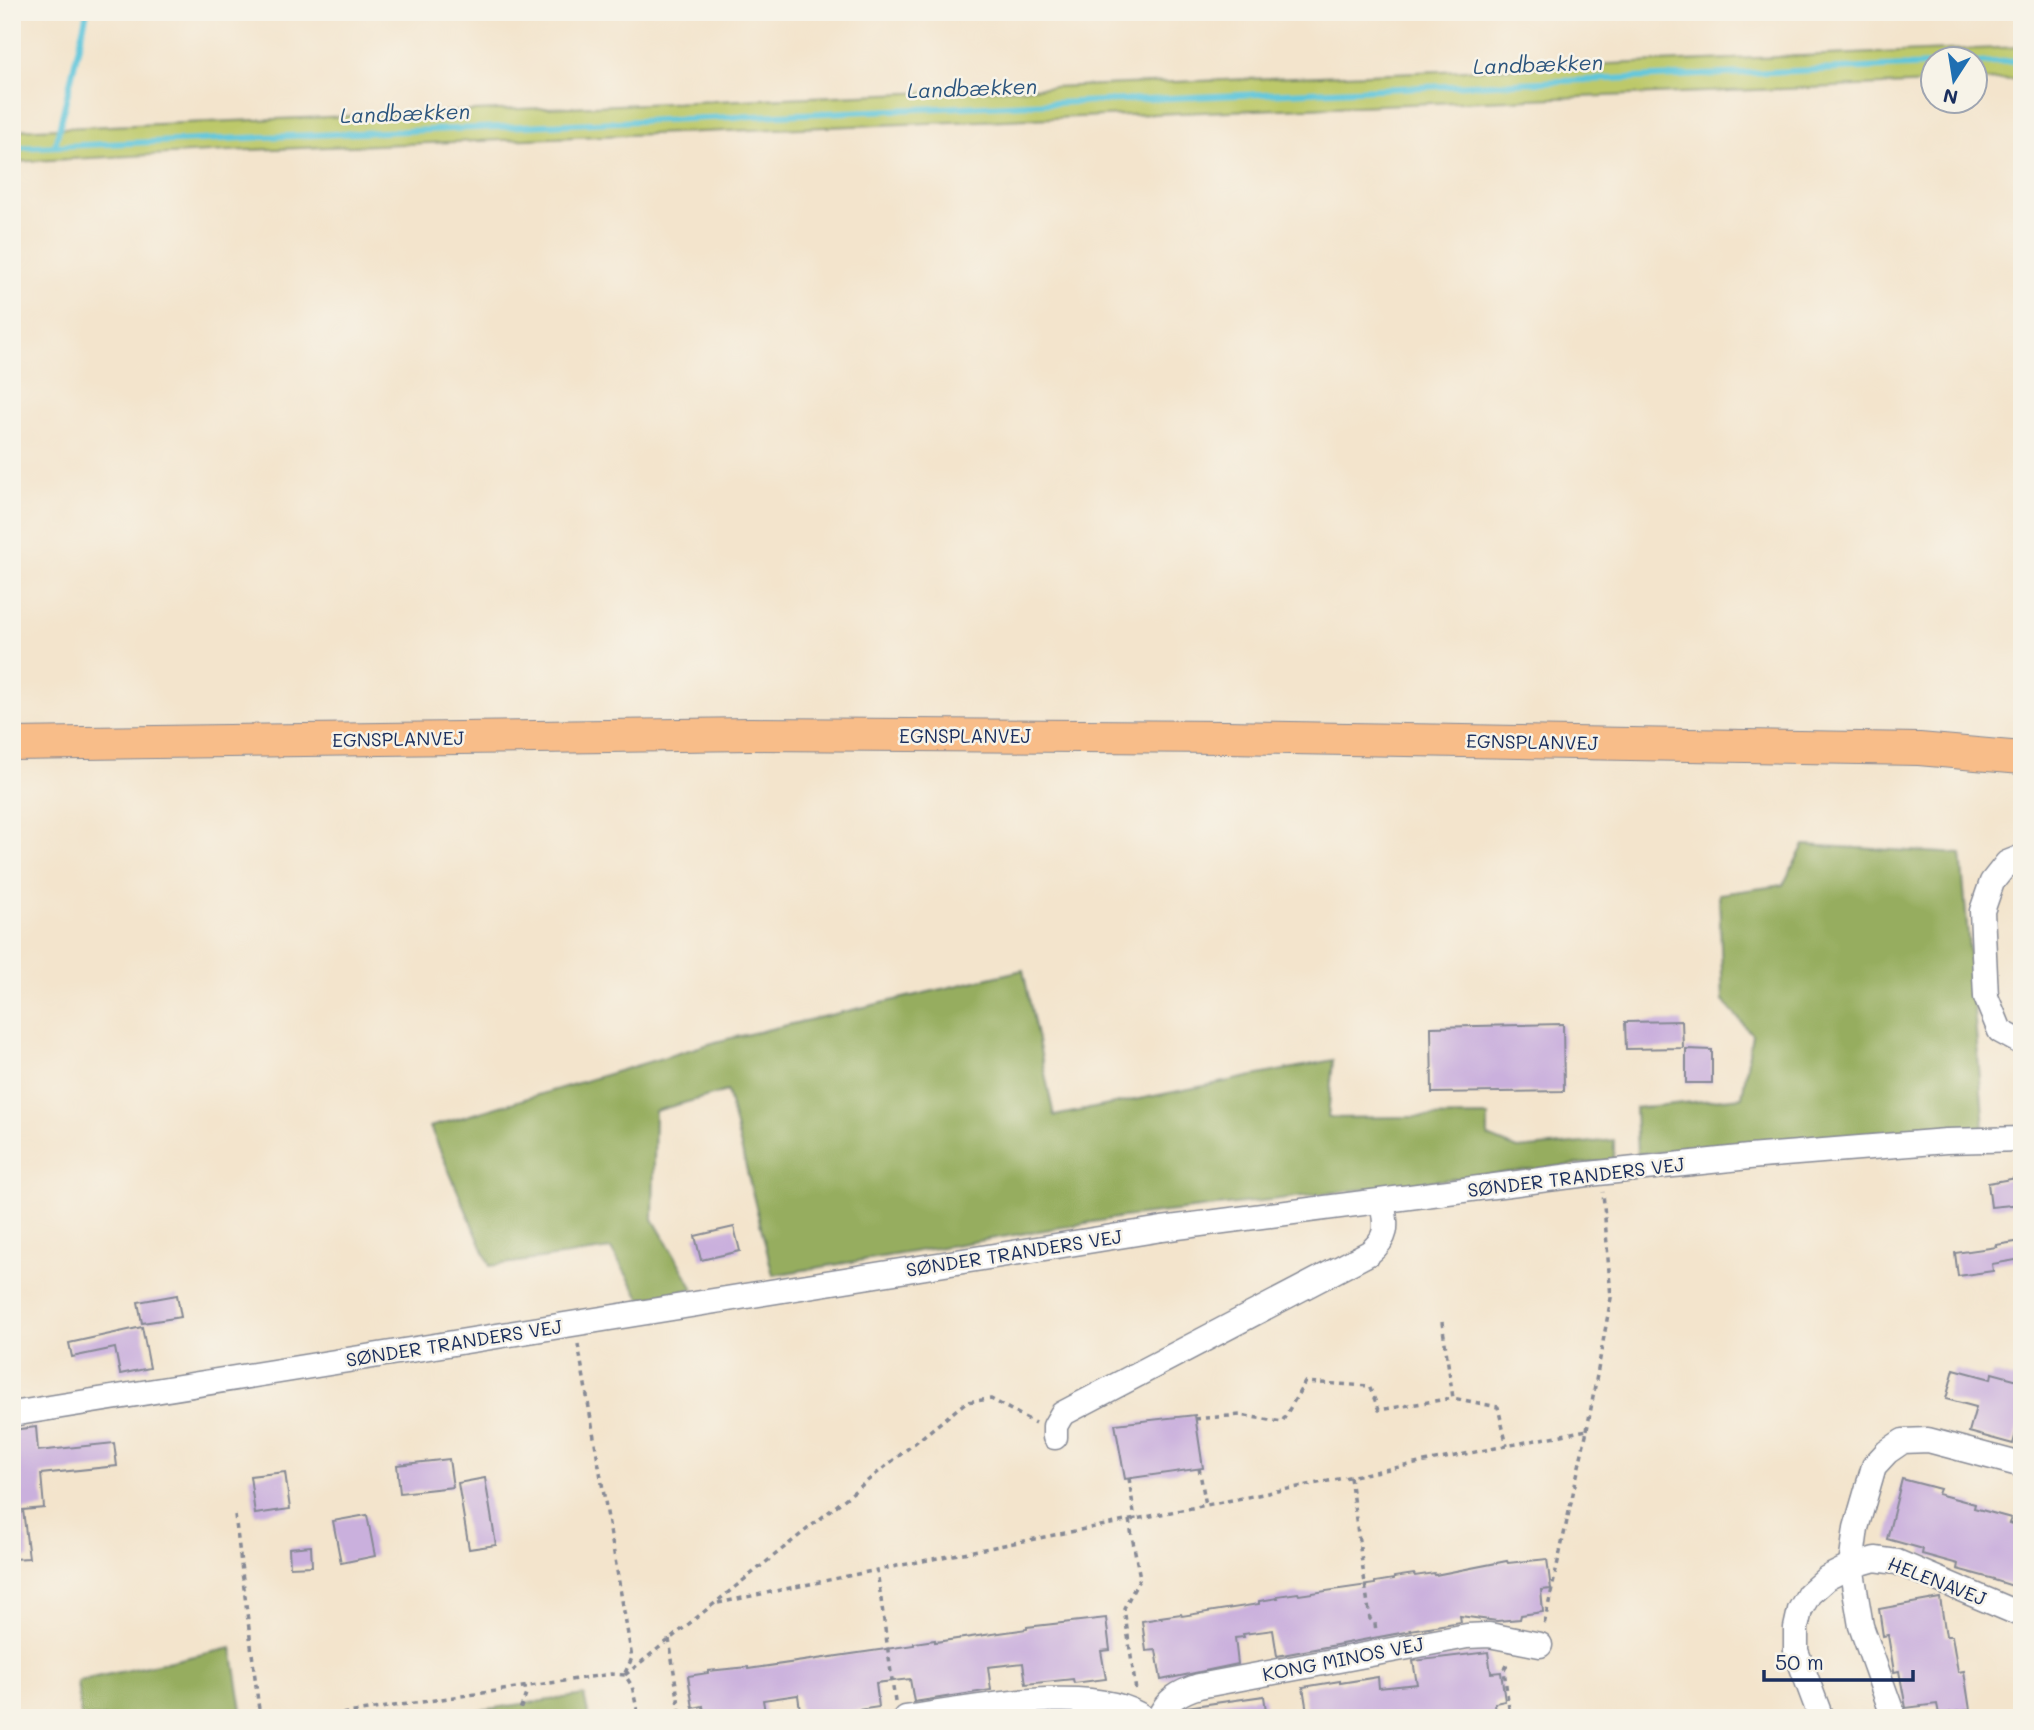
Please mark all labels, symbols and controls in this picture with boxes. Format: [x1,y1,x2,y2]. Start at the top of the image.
north arrow [1918,46,1988,116]
water label: Landbækken [1472,48,1604,79]
water label: Landbækken [906,72,1038,103]
text: N [1941,83,1960,111]
water label: Landbækken [339,97,471,128]
street label: EGNSPLANVEJ [899,723,1032,748]
street label: EGNSPLANVEJ [332,725,465,752]
street label: EGNSPLANVEJ [1466,728,1599,755]
street label: SØNDER TRANDERS VEJ [1466,1151,1686,1202]
street label: SØNDER TRANDERS VEJ [904,1223,1124,1282]
street label: SØNDER TRANDERS VEJ [344,1313,564,1372]
street label: HELENAVEJ [1885,1550,1990,1611]
street label: KONG MINOS VEJ [1260,1631,1426,1686]
scale bar [1764,1639,1913,1683]
text: 50 m [1775,1648,1824,1675]

